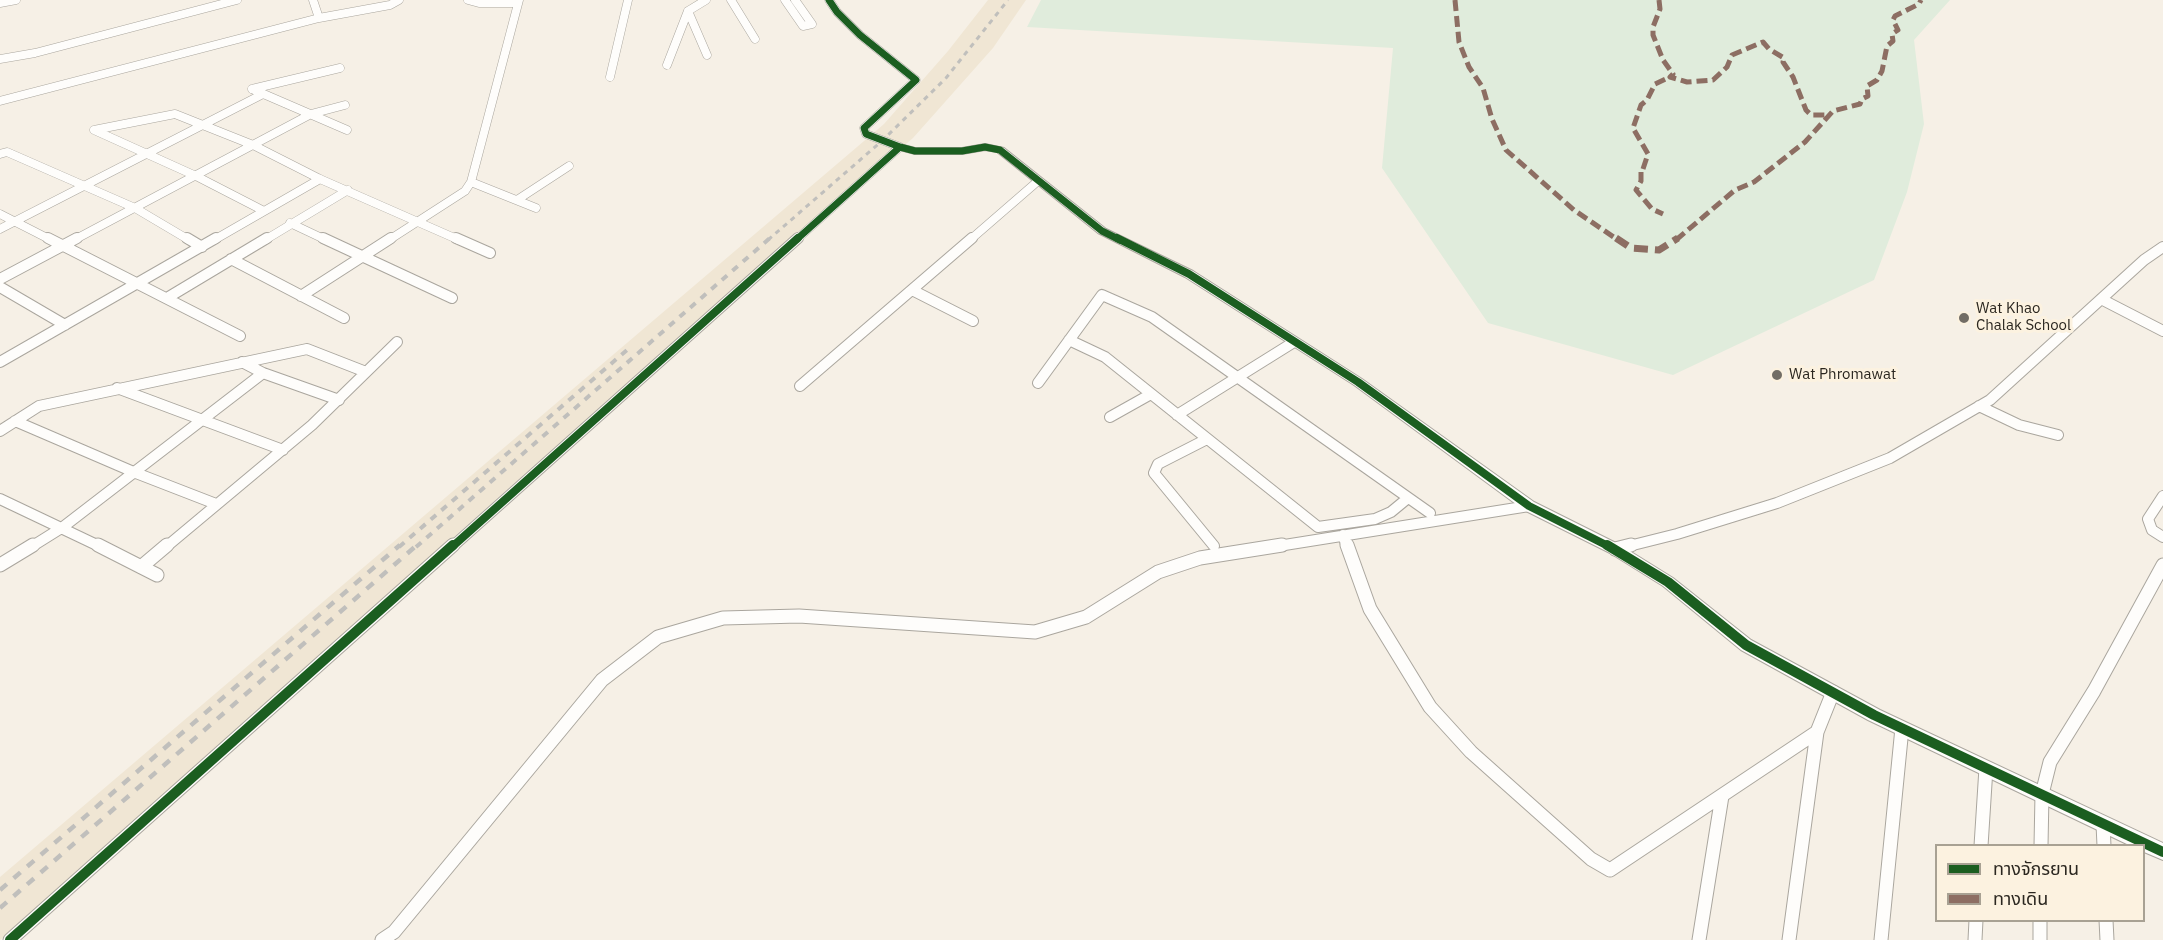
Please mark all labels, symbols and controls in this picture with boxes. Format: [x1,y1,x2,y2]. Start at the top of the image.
place label: Wat Khao Chalak School [1976,300,2071,335]
marker: Wat Khao Chalak School [1957,311,1971,325]
place label: Wat Phromawat [1789,366,1896,384]
marker: Wat Phromawat [1770,368,1784,382]
legend [1935,844,2145,922]
text: ทางจักรยาน [1993,857,2079,880]
text: ทางเดิน [1993,887,2048,910]

